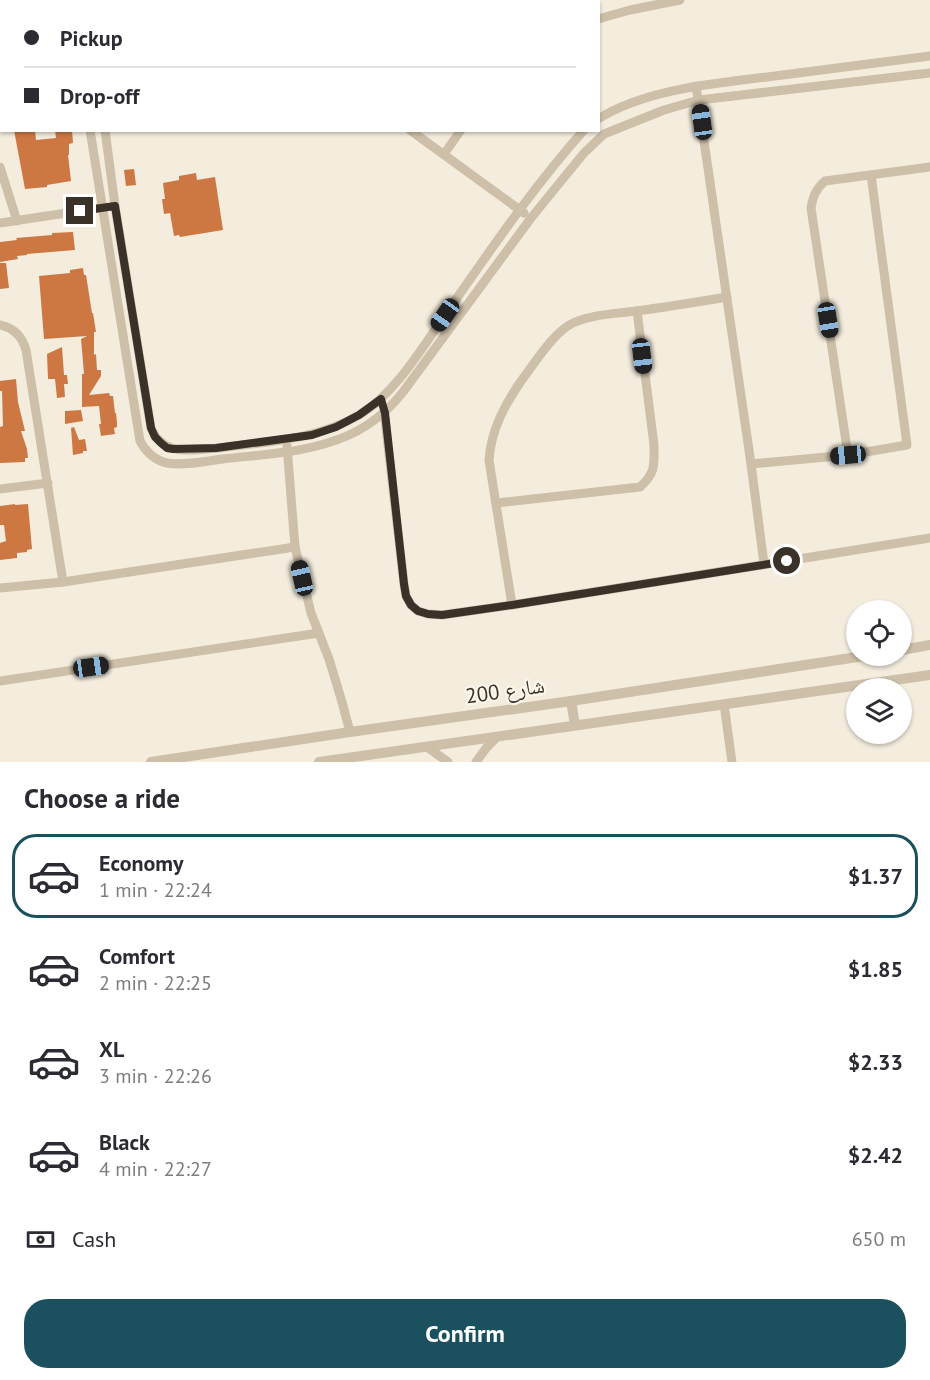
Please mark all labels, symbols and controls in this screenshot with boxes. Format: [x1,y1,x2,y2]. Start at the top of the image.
text: Pickup [60,24,123,52]
text: Drop-off [60,82,139,110]
car [691,103,713,141]
route end [66,197,93,224]
car [427,295,463,335]
car [816,301,840,339]
car [631,337,653,375]
car [829,444,867,466]
route start [773,547,800,574]
car [289,558,315,598]
map controls [846,600,912,744]
button: locate [846,600,912,666]
car [72,656,110,678]
street label: شارع 200 [464,672,546,709]
button: layers [846,678,912,744]
text: Choose a ride [24,781,180,815]
icon: car [27,849,81,903]
text: Economy [99,849,183,877]
text: $1.37 [848,862,903,890]
text: 1 min · 22:24 [99,877,212,903]
icon: car [27,942,81,996]
text: Comfort [99,942,175,970]
text: $1.85 [848,955,903,983]
text: 2 min · 22:25 [99,970,212,996]
icon: car [27,1035,81,1089]
text: XL [99,1035,124,1063]
text: $2.33 [848,1048,903,1076]
text: 3 min · 22:26 [99,1063,212,1089]
icon: car [27,1128,81,1182]
text: Black [99,1128,150,1156]
text: $2.42 [848,1141,903,1169]
text: 4 min · 22:27 [99,1156,212,1182]
icon: cash [24,1223,57,1256]
text: Cash [72,1225,116,1253]
text: 650 m [852,1226,906,1252]
button: Confirm [24,1299,906,1368]

